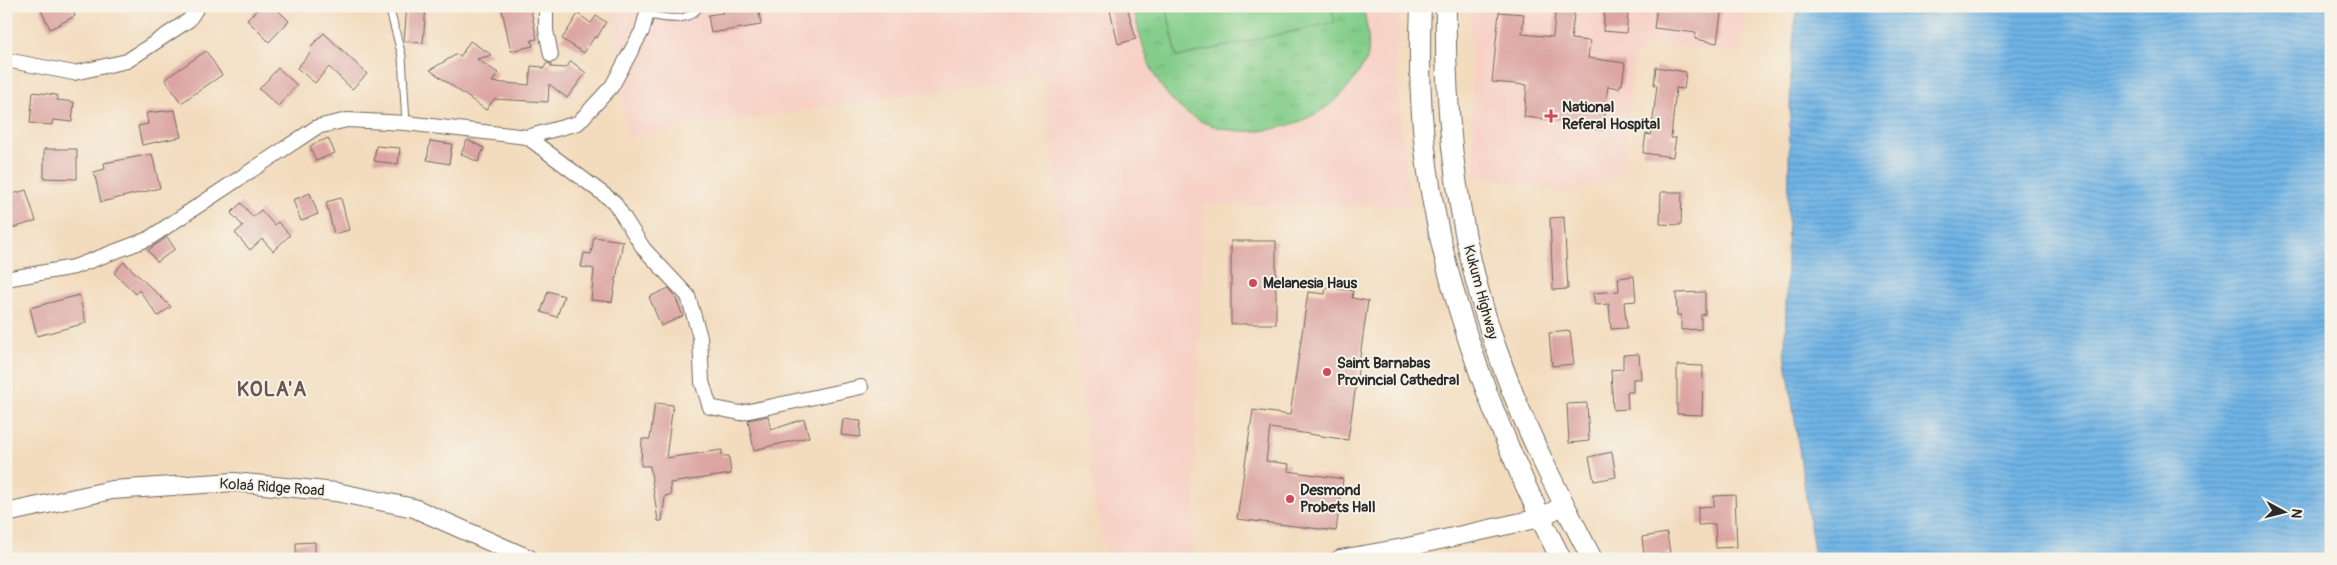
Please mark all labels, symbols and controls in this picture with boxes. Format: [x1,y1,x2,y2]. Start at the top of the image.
place label: National Referal Hospital [1562,98,1660,134]
marker: National Referal Hospital [1544,109,1558,123]
street label: Kukum Highway [1459,243,1502,342]
place label: Melanesia Haus [1263,274,1357,293]
marker: Melanesia Haus [1247,277,1259,289]
place label: Saint Barnabas Provincial Cathedral [1337,354,1459,390]
marker: Saint Barnabas Provincial Cathedral [1321,366,1333,378]
district label: KOLA'A [237,377,307,402]
street label: Kolaá Ridge Road [219,474,325,501]
place label: Desmond Probets Hall [1300,481,1375,517]
north arrow [2260,488,2310,538]
marker: Desmond Probets Hall [1284,493,1296,505]
text: N [2287,508,2305,519]

